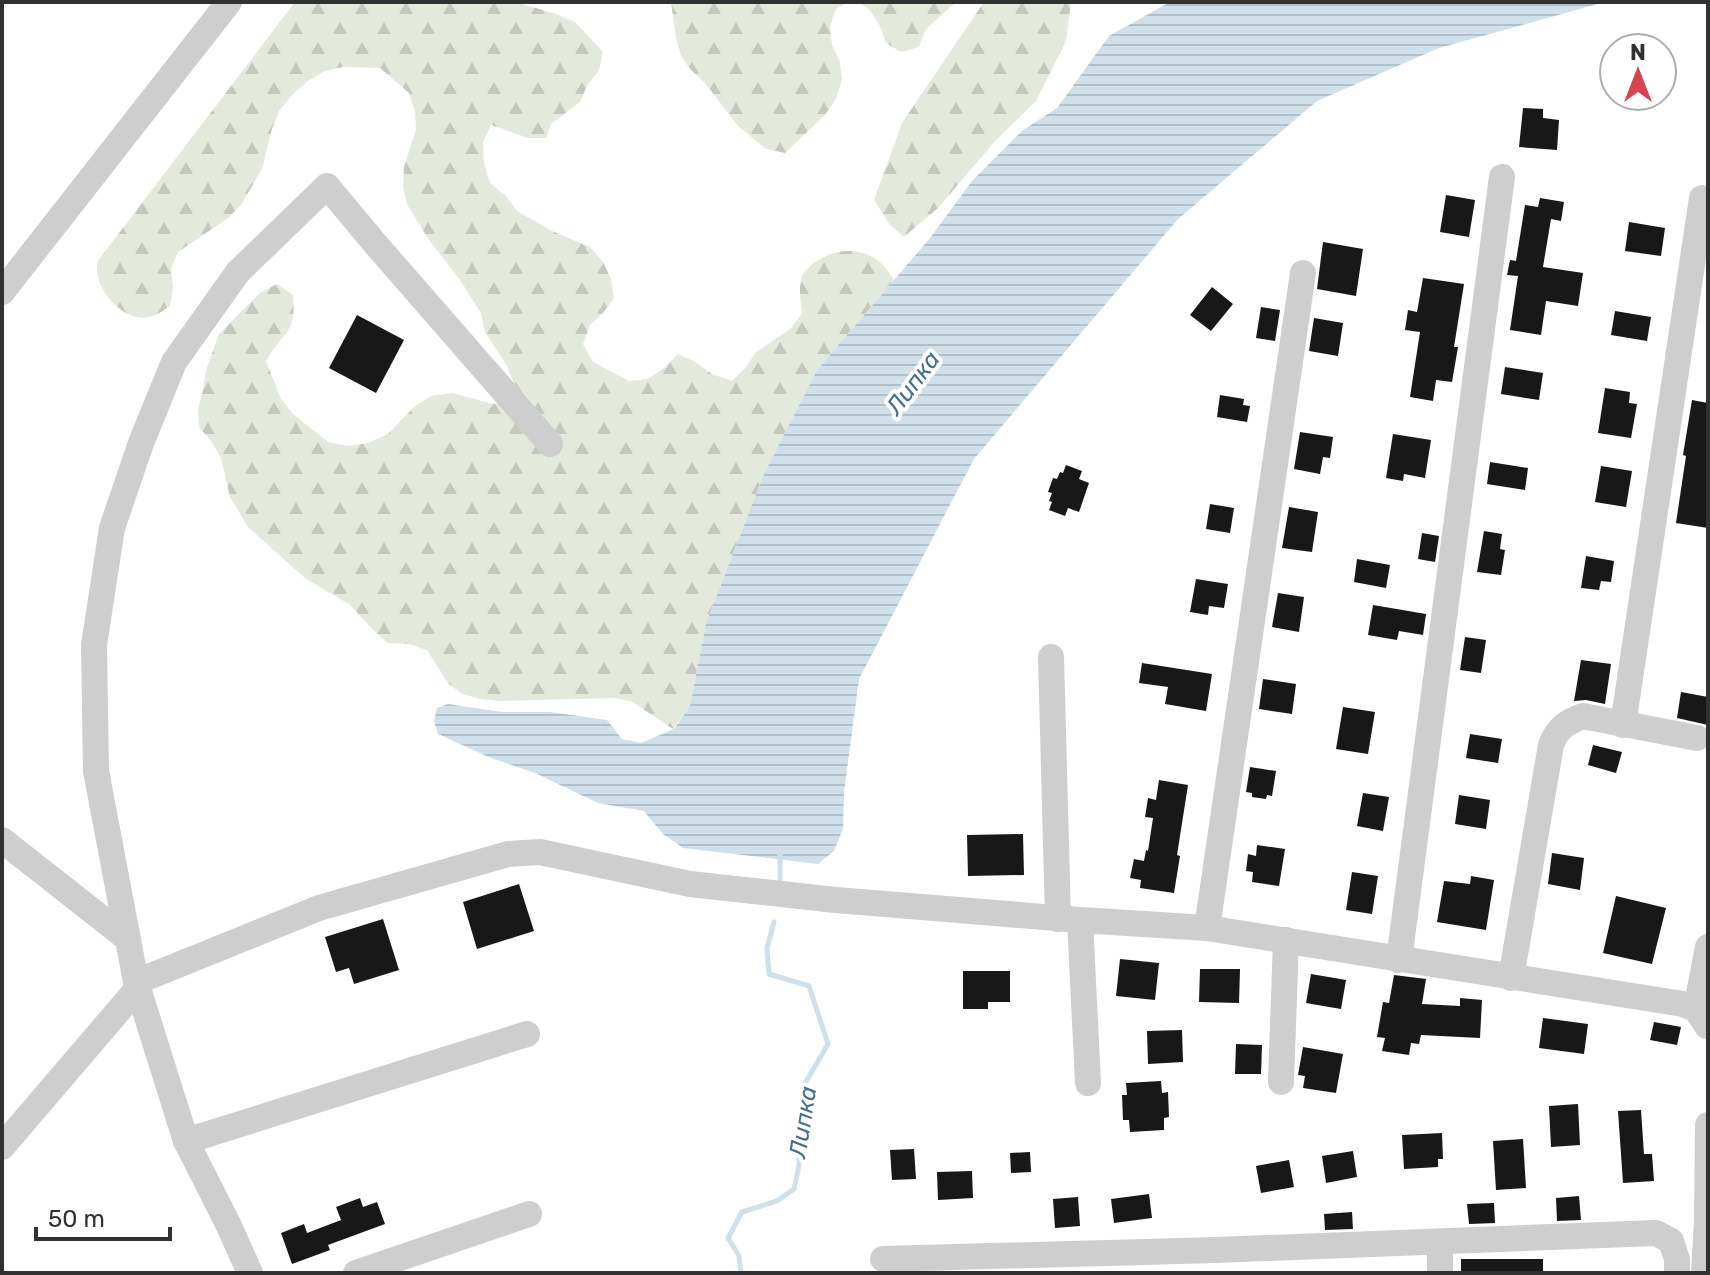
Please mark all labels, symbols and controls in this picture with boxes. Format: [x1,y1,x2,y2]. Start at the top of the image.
north arrow [1598,32,1678,112]
text: N [1630,39,1646,66]
water label: Липка [879,346,946,422]
water label: Липка [783,1084,822,1162]
scale bar [36,1191,170,1241]
text: 50 m [48,1205,105,1233]

